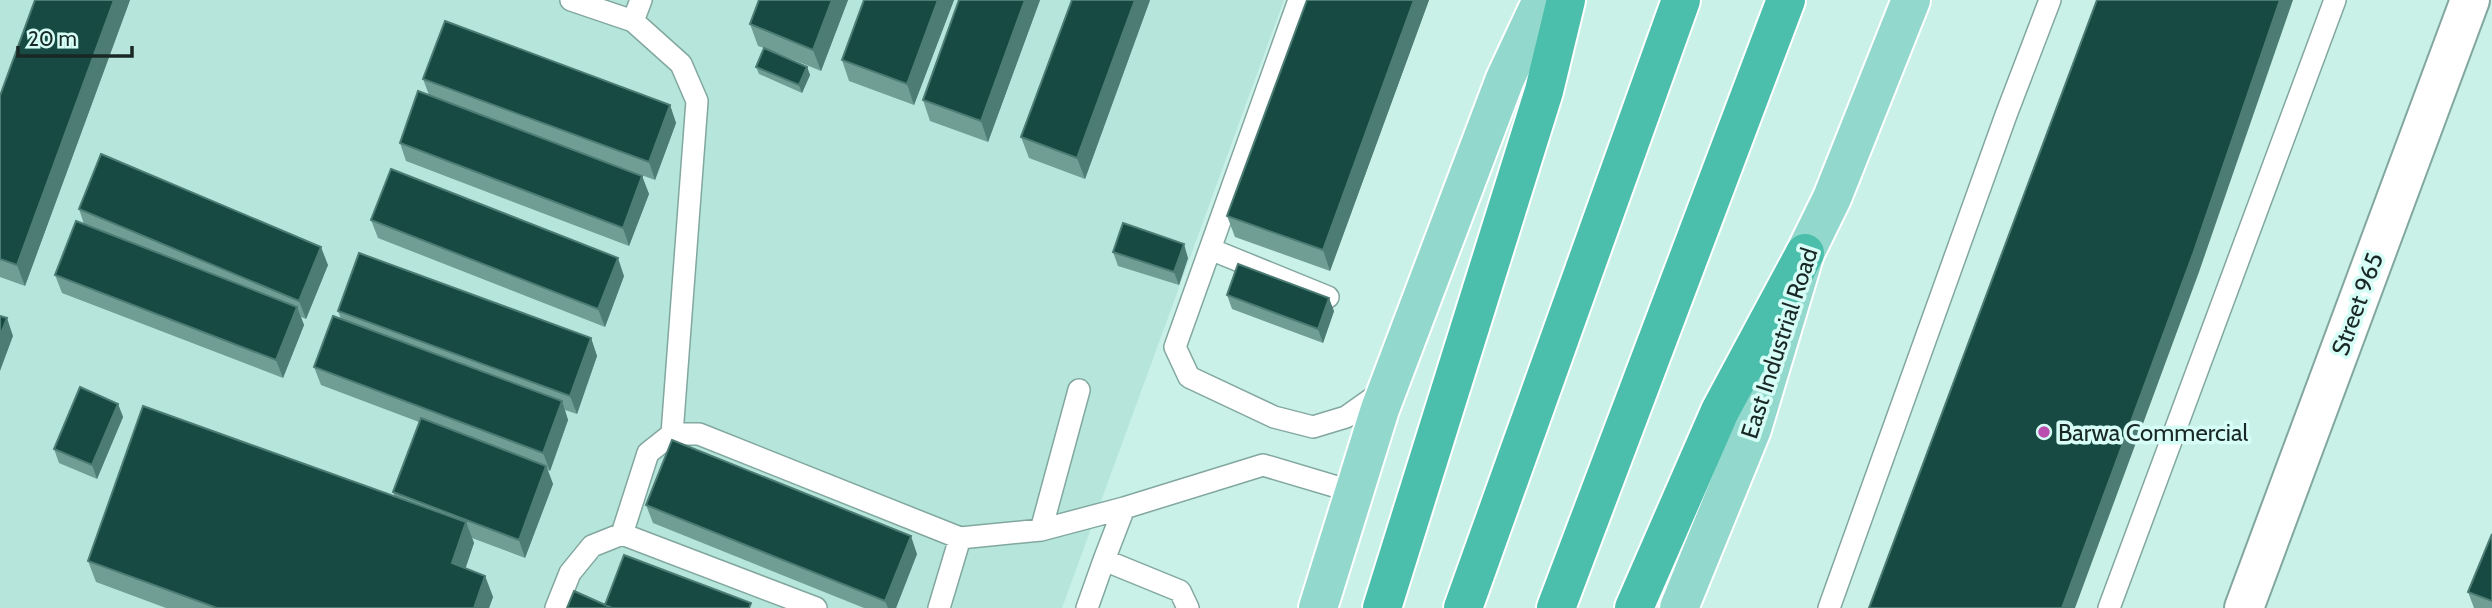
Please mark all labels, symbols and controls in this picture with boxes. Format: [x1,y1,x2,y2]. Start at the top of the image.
scale bar [18,14,131,58]
text: 20 m [28,26,77,51]
street label: East Industrial Road [1734,244,1824,442]
street label: Street 965 [2325,249,2389,359]
place label: Barwa Commercial [2058,418,2248,447]
marker: Barwa Commercial [2036,424,2052,440]

